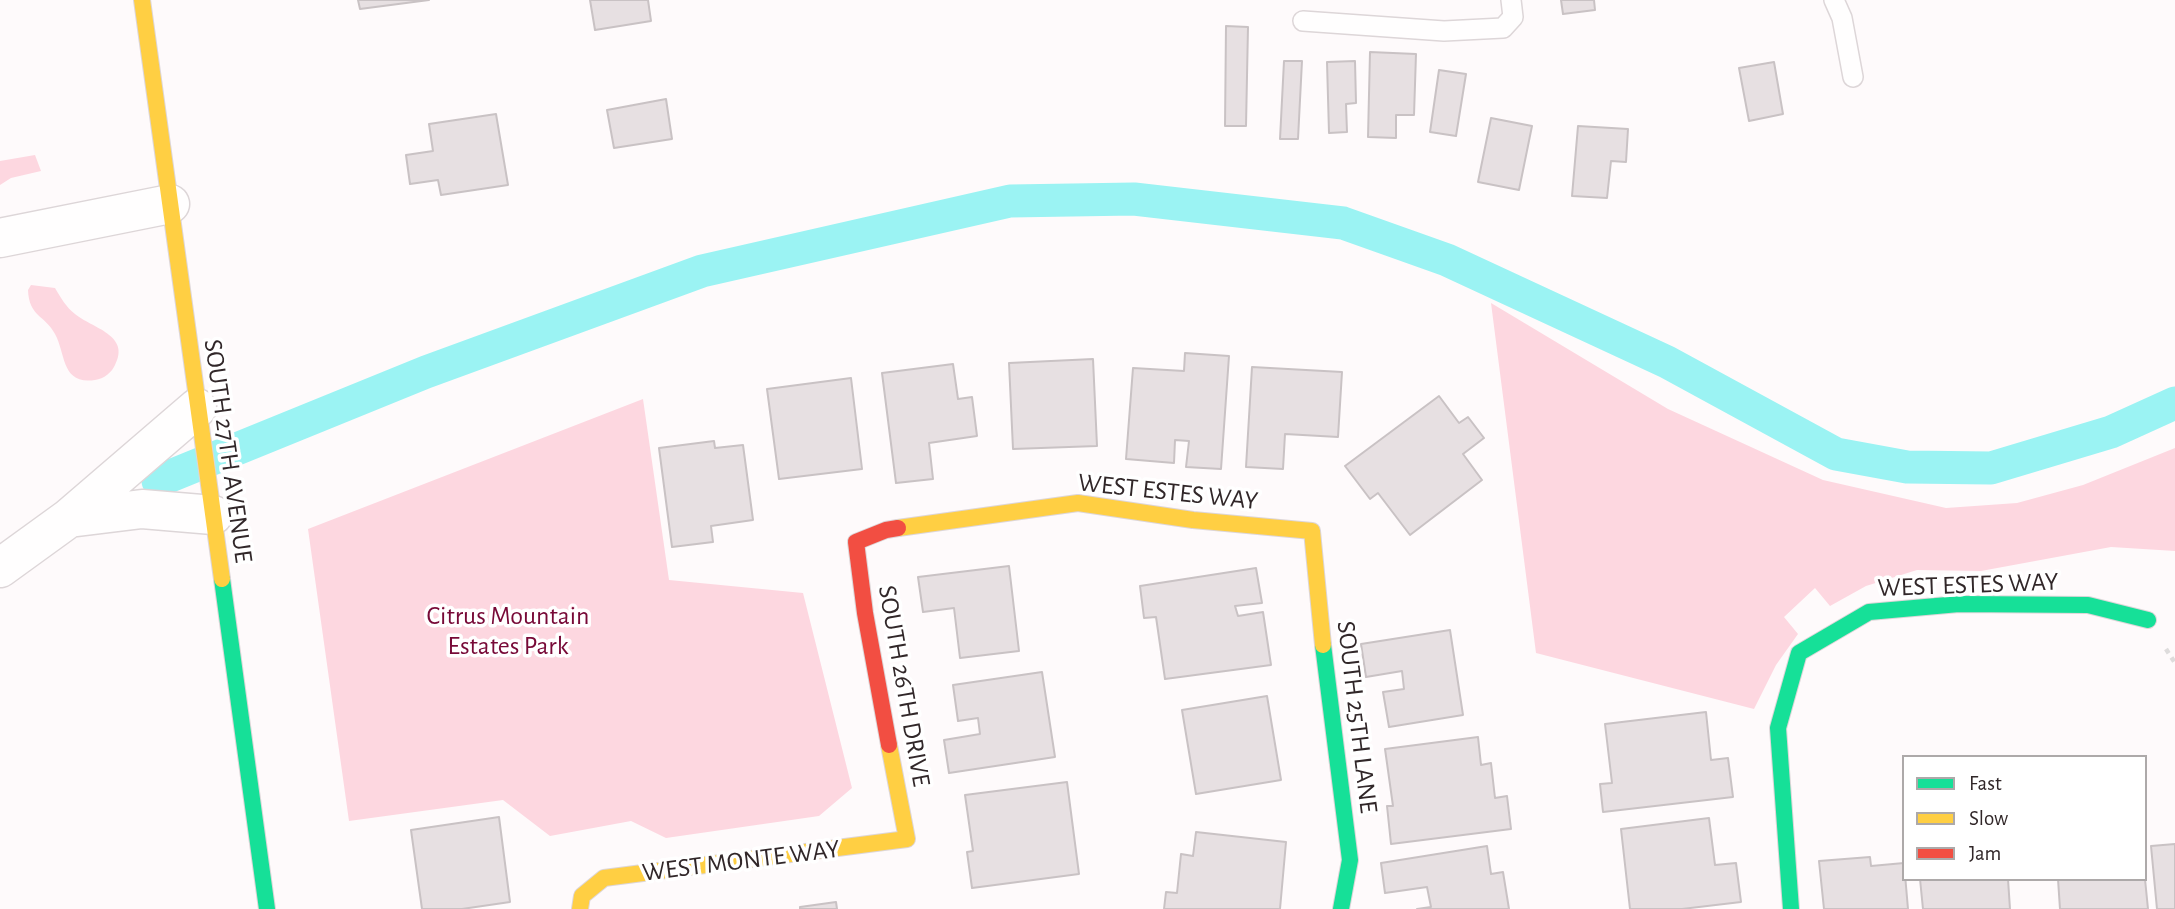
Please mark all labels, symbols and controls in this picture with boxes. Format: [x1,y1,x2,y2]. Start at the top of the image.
street label: SOUTH 27TH AVENUE [197,337,259,565]
street label: WEST ESTES WAY [1076,467,1260,517]
street label: WEST ESTES WAY [1877,566,2059,604]
street label: SOUTH 26TH DRIVE [871,583,937,789]
park label: Citrus Mountain Estates Park [427,600,589,662]
street label: SOUTH 25TH LANE [1330,619,1384,815]
legend [1902,755,2147,881]
text: Fast [1969,773,2002,794]
text: Slow [1969,808,2008,829]
street label: WEST MONTE WAY [640,833,842,889]
text: Jam [1969,843,2001,864]

